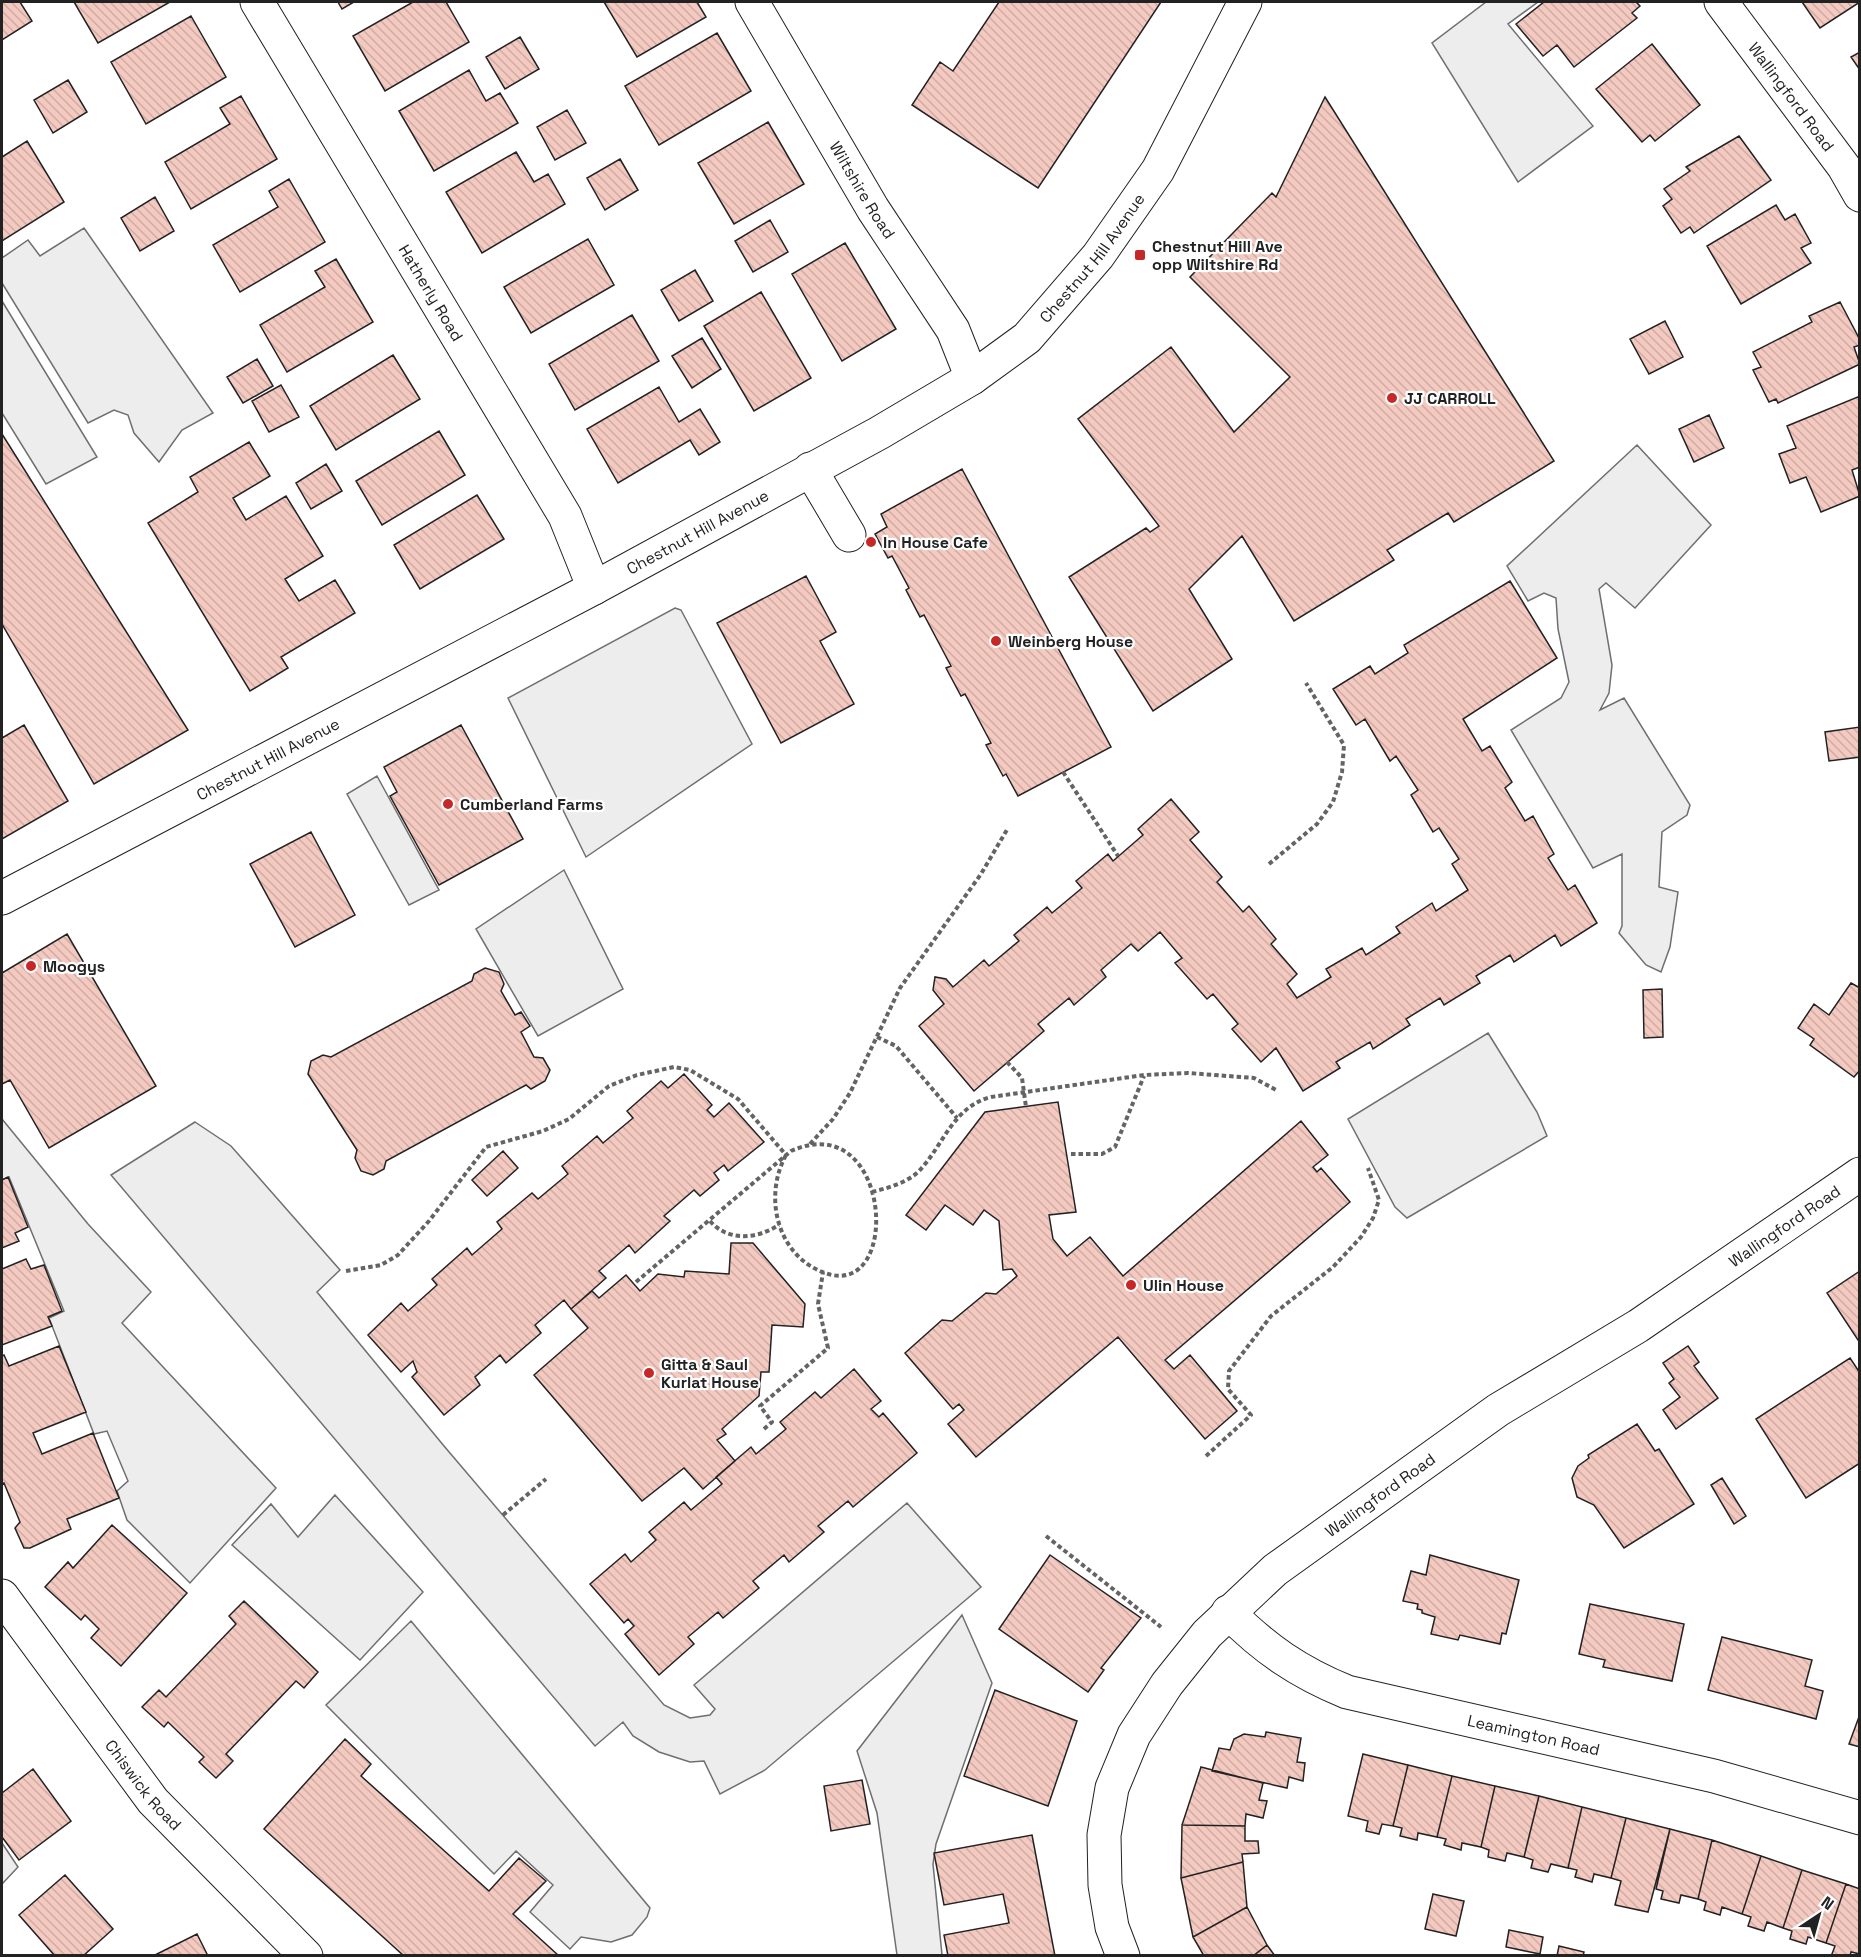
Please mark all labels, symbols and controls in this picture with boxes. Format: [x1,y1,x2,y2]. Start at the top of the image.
street label: Wallingford Road [1744,38,1839,156]
street label: Wiltshire Road [825,138,900,243]
street label: Chestnut Hill Avenue [1035,189,1150,327]
place label: Chestnut Hill Ave opp Wiltshire Rd [1152,236,1283,275]
street label: Hatherly Road [394,241,468,345]
marker: Chestnut Hill Ave opp Wiltshire Rd [1133,248,1147,262]
place label: JJ CARROLL [1404,388,1496,409]
marker: JJ CARROLL [1385,391,1399,405]
street label: Chestnut Hill Avenue [623,485,772,579]
place label: In House Cafe [883,532,988,553]
marker: In House Cafe [864,535,878,549]
place label: Weinberg House [1008,631,1133,652]
marker: Weinberg House [989,634,1003,648]
street label: Chestnut Hill Avenue [193,713,343,805]
place label: Cumberland Farms [460,794,603,815]
marker: Cumberland Farms [441,797,455,811]
place label: Moogys [43,956,105,977]
marker: Moogys [24,959,38,973]
street label: Wallingford Road [1725,1180,1845,1272]
place label: Ulin House [1143,1275,1224,1296]
marker: Ulin House [1124,1278,1138,1292]
place label: Gitta & Saul Kurlat House [661,1354,759,1393]
marker: Gitta & Saul Kurlat House [642,1366,656,1380]
street label: Wallingford Road [1321,1448,1440,1542]
street label: Leamington Road [1465,1710,1602,1761]
street label: Chiswick Road [100,1736,186,1835]
north arrow [1789,1885,1849,1945]
text: N [1817,1892,1838,1915]

